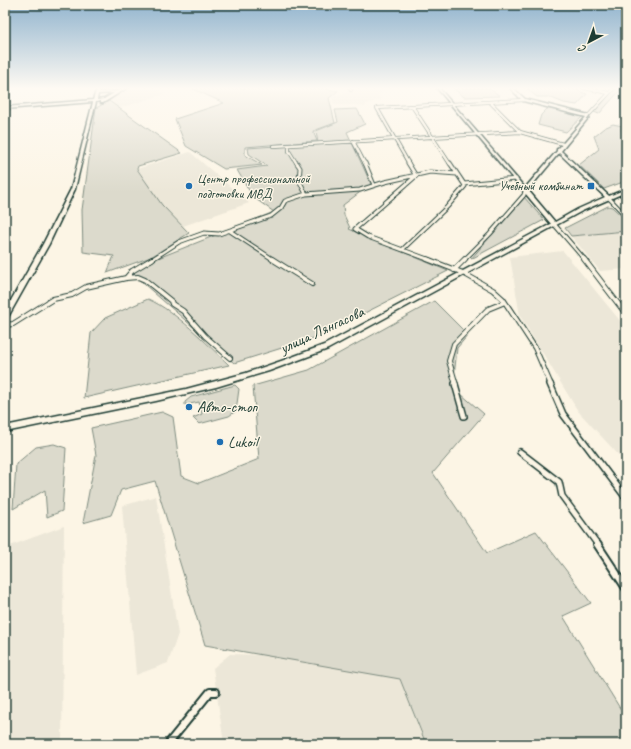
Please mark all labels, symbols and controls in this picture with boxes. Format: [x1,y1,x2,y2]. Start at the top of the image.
north arrow [569,22,609,62]
text: С [575,41,589,57]
place label: Центр профессиональной подготовки МВД [197,171,310,202]
place label: Учебный комбинат [499,178,584,194]
marker: Центр профессиональной подготовки МВД [184,181,194,191]
marker: Учебный комбинат [586,181,596,191]
street label: улица Лянгасова [276,301,368,359]
place label: Авто-стоп [197,397,258,417]
marker: Авто-стоп [184,402,194,412]
place label: Lukoil [228,432,261,452]
marker: Lukoil [215,437,225,447]

